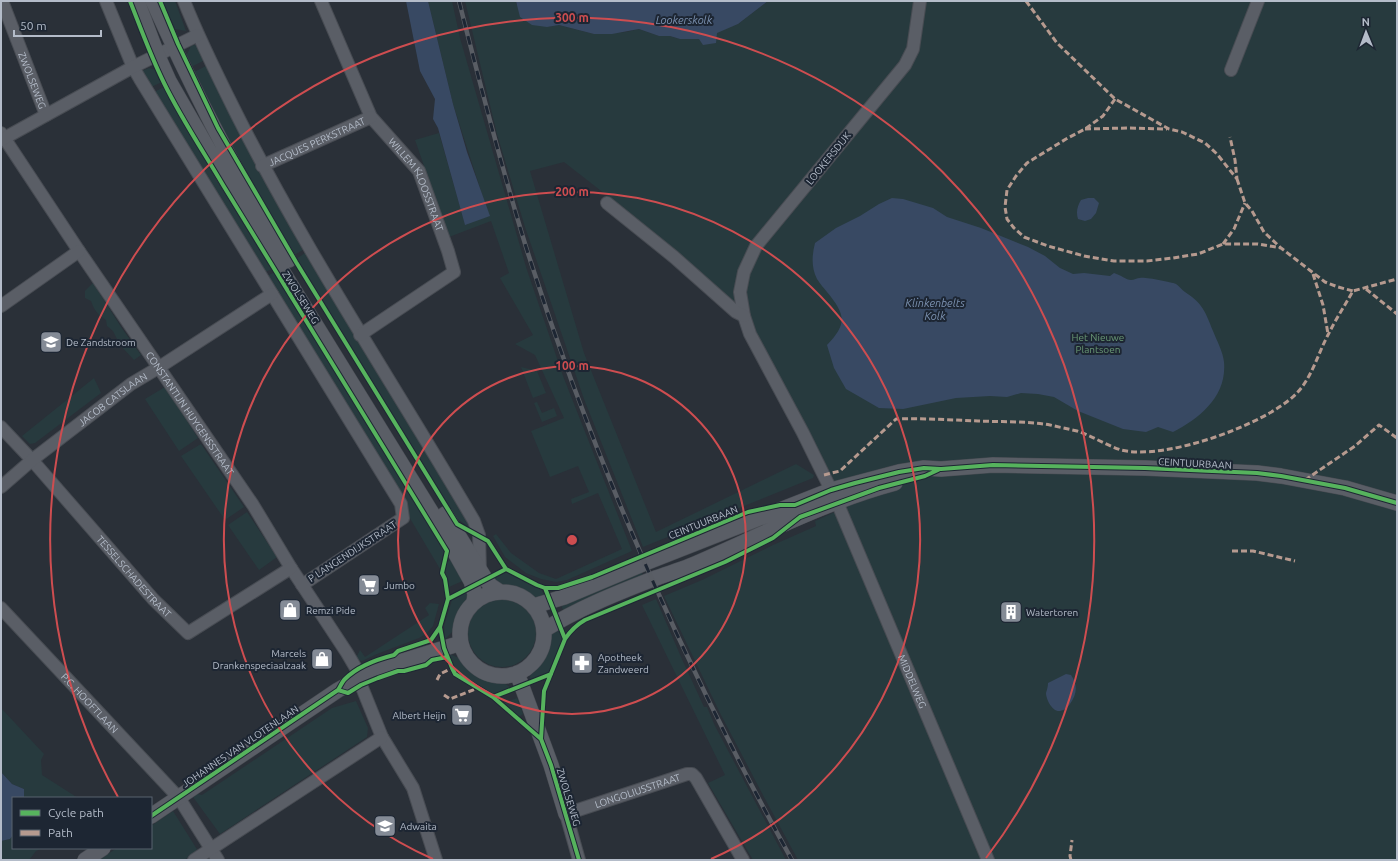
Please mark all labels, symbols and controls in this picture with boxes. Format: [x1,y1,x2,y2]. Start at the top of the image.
text: 300 m [555,11,589,24]
scale bar [14,12,101,38]
north arrow [1346,12,1386,52]
water label: Lookerskolk [656,14,713,26]
text: N [1362,16,1370,28]
text: 50 m [20,19,47,32]
street label: ZWOLSEWEG [16,50,48,111]
street label: JACQUES PERKSTRAAT [267,115,367,168]
street label: LOOKERSDIJK [804,130,853,187]
street label: WILLEM KLOOSSTRAAT [386,136,445,233]
text: 200 m [555,185,589,198]
street label: ZWOLSEWEG [280,269,321,326]
water label: Klinkenbelts Kolk [905,297,965,322]
school or university icon: De Zandstroom [38,329,64,355]
park label: Het Nieuwe Plantsoen [1072,332,1124,355]
place label: De Zandstroom [66,337,136,348]
street label: CONSTANTIJN HUYGENSSTRAAT [144,350,236,478]
text: 100 m [555,359,589,372]
street label: JACOB CATSLAAN [76,371,149,429]
street label: CEINTUURBAAN [1158,456,1232,471]
street label: CEINTUURBAAN [667,504,739,541]
street label: P LANGENDIJKSTRAAT [306,519,399,584]
centre of rings [565,533,579,547]
street label: TESSELSCHADESTRAAT [94,534,174,620]
supermarket icon: Jumbo [356,572,382,598]
place label: Jumbo [384,580,415,591]
shop icon: Remzi Pide [277,597,303,623]
building icon: Watertoren [998,599,1024,625]
place label: Remzi Pide [306,605,355,616]
place label: Watertoren [1026,607,1078,618]
shop icon: Marcels Drankenspeciaalzaak [309,646,335,672]
place label: Marcels Drankenspeciaalzaak [213,648,306,671]
pharmacy icon: Apotheek Zandweerd [569,650,595,676]
place label: Apotheek Zandweerd [598,652,649,675]
street label: MIDDELWEG [896,653,928,710]
street label: P.C. HOOFTLAAN [59,671,120,735]
supermarket icon: Albert Heijn [449,702,475,728]
street label: JOHANNES VAN VLOTENLAAN [180,703,301,790]
place label: Albert Heijn [392,710,446,721]
street label: ZWOLSEWEG [554,767,583,827]
street label: LONGOLIUSSTRAAT [593,771,682,810]
legend [12,797,152,849]
text: Cycle path [48,806,104,819]
school or university icon: Adwaita [372,813,398,839]
place label: Adwaita [400,821,437,832]
text: Path [48,826,73,839]

